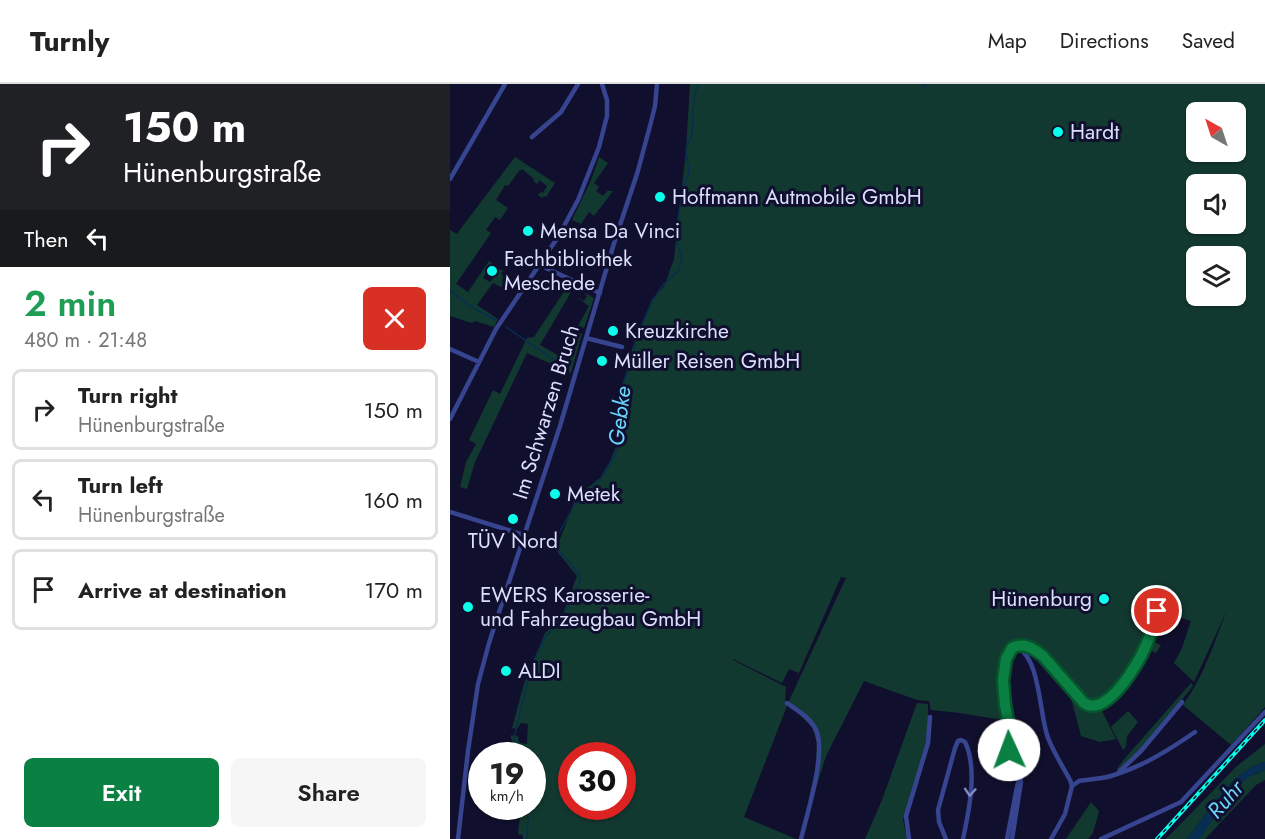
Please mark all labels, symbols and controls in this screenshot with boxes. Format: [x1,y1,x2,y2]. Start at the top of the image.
text: Turnly [30,21,109,62]
text: Map [988,26,1027,56]
text: Directions [1060,26,1149,56]
text: Saved [1182,26,1235,56]
text: 150 m [123,97,246,158]
north arrow [1186,102,1246,162]
map controls [1186,102,1246,306]
icon: right [24,108,102,186]
place label: Hardt [1070,117,1119,147]
marker: Hardt [1051,125,1065,139]
text: Hünenburgstraße [123,153,321,192]
button: sound [1186,174,1246,234]
place label: Hoffmann Autmobile GmbH [672,182,922,212]
marker: Hoffmann Autmobile GmbH [653,190,667,204]
place label: Mensa Da Vinci [540,216,680,246]
icon: left [81,222,114,255]
text: Then [24,223,69,255]
marker: Mensa Da Vinci [521,224,535,238]
place label: Fachbibliothek Meschede [504,244,633,298]
button: layers [1186,246,1246,306]
marker: Fachbibliothek Meschede [485,264,499,278]
text: 2 min [24,277,116,329]
button: close [363,287,426,350]
place label: Kreuzkirche [625,316,729,346]
street label: Im Schwarzen Bruch [505,321,587,503]
marker: Kreuzkirche [606,324,620,338]
text: 480 m · 21:48 [24,326,147,355]
place label: Müller Reisen GmbH [614,346,800,376]
marker: Müller Reisen GmbH [595,354,609,368]
text: Turn right [78,379,178,411]
water label: Gebke [599,384,639,448]
icon: right [27,393,60,426]
text: 150 m [364,394,423,426]
text: Hünenburgstraße [78,411,225,440]
text: Turn left [78,469,163,501]
place label: Metek [567,479,621,509]
icon: left [27,483,60,516]
text: 160 m [363,484,423,516]
marker: Metek [548,487,562,501]
text: Hünenburgstraße [78,501,225,530]
marker: TÜV Nord [506,512,520,526]
place label: TÜV Nord [468,526,558,556]
icon: arrive [27,573,60,606]
text: Arrive at destination [78,574,287,606]
text: 170 m [365,574,423,606]
place label: EWERS Karosserie- und Fahrzeugbau GmbH [480,580,701,634]
place label: Hünenburg [991,584,1092,614]
pin [1131,585,1182,636]
marker: Hünenburg [1097,592,1111,606]
icon: arrive [1140,594,1173,627]
marker: EWERS Karosserie- und Fahrzeugbau GmbH [461,600,475,614]
place label: ALDI [518,656,561,686]
marker: ALDI [499,664,513,678]
position arrow [977,718,1041,782]
speed limit sign: 30 [558,742,636,820]
text: 19 [489,752,525,795]
button: Exit [24,758,219,827]
button: Share [231,758,426,827]
water label: Ruhr [1199,772,1252,825]
text: km/h [490,785,524,807]
one-way arrow [964,788,977,797]

